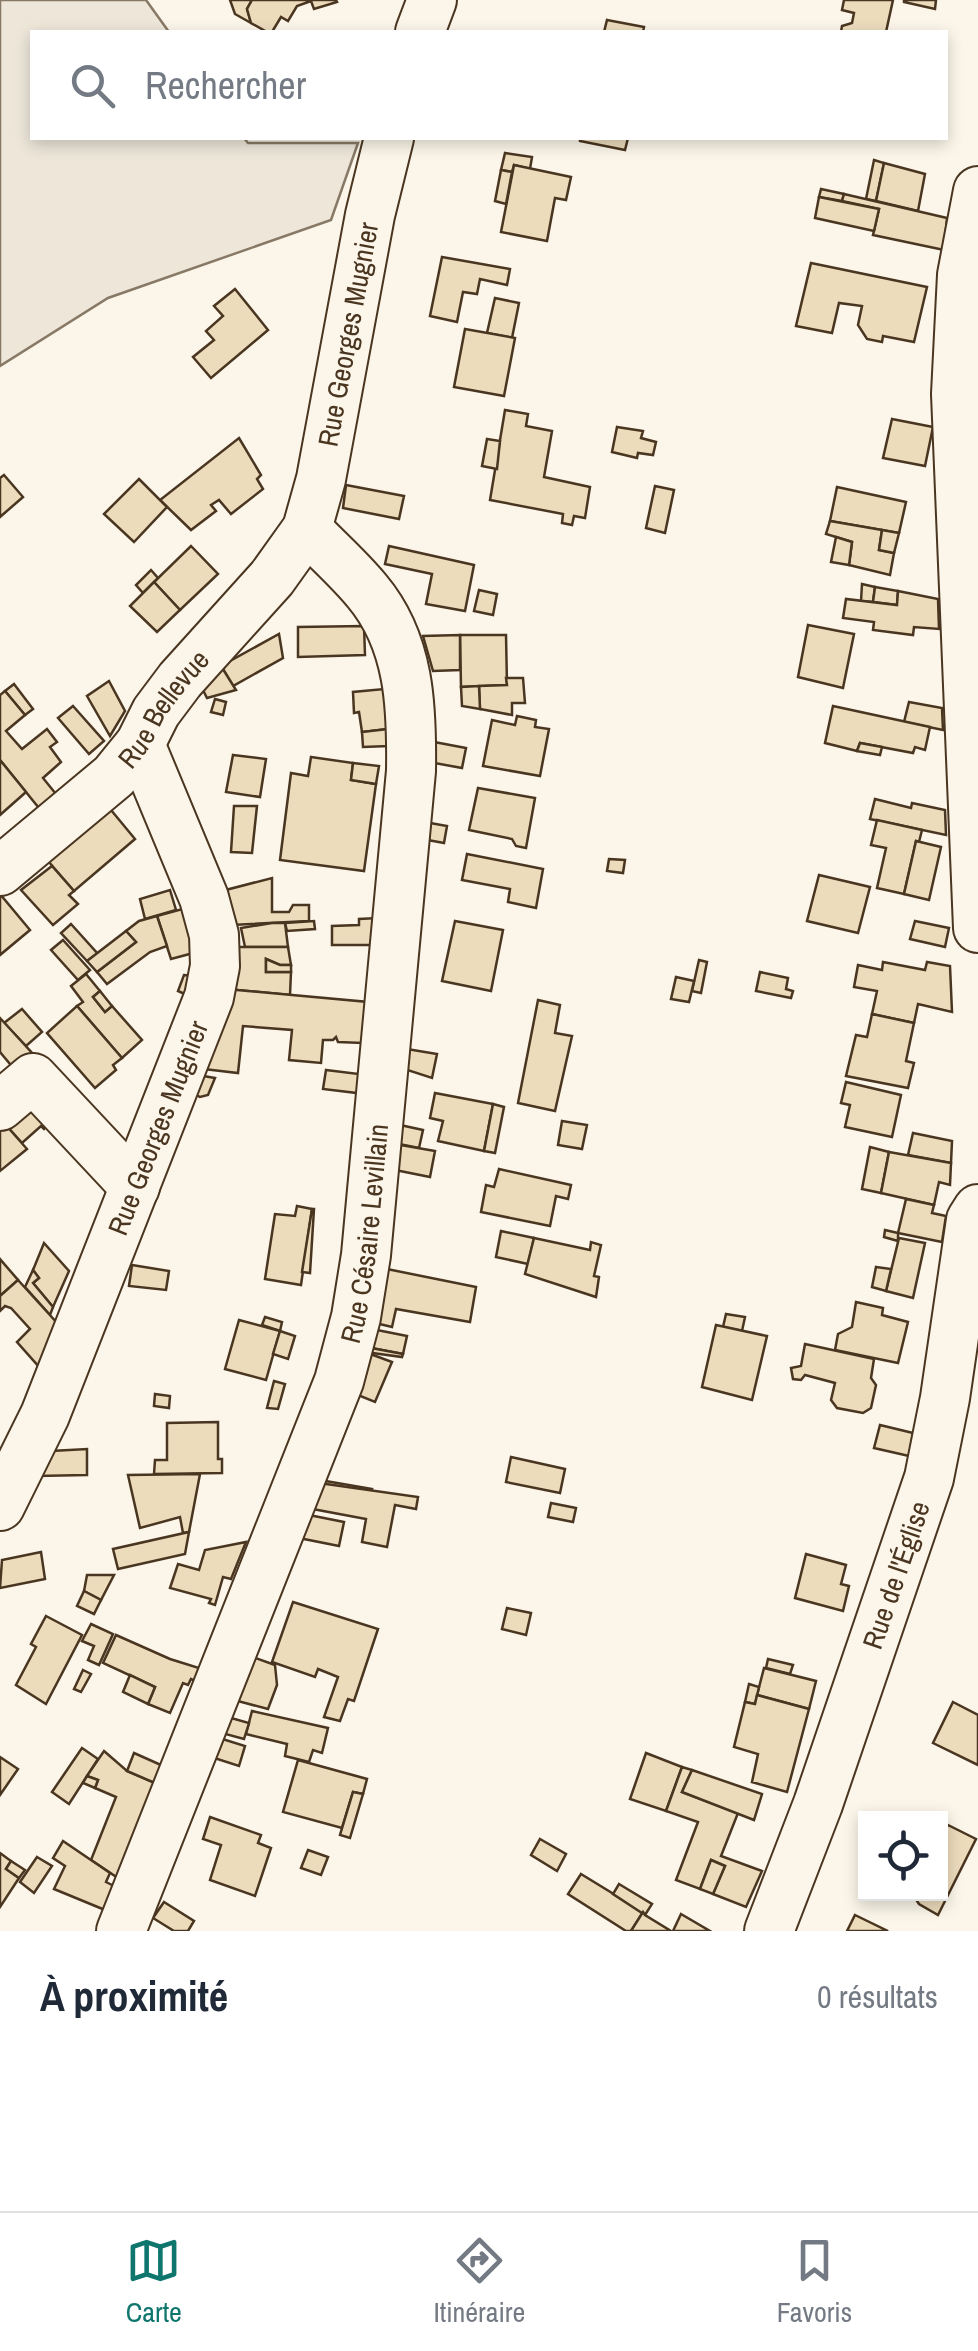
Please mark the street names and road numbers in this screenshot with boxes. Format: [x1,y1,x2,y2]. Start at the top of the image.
street label: Rue Georges Mugnier [308,219,387,450]
street label: Rue Bellevue [109,641,218,776]
street label: Rue Georges Mugnier [98,1015,217,1241]
street label: Rue Césaire Levillain [331,1122,397,1347]
street label: Rue de l'Église [853,1496,939,1654]

